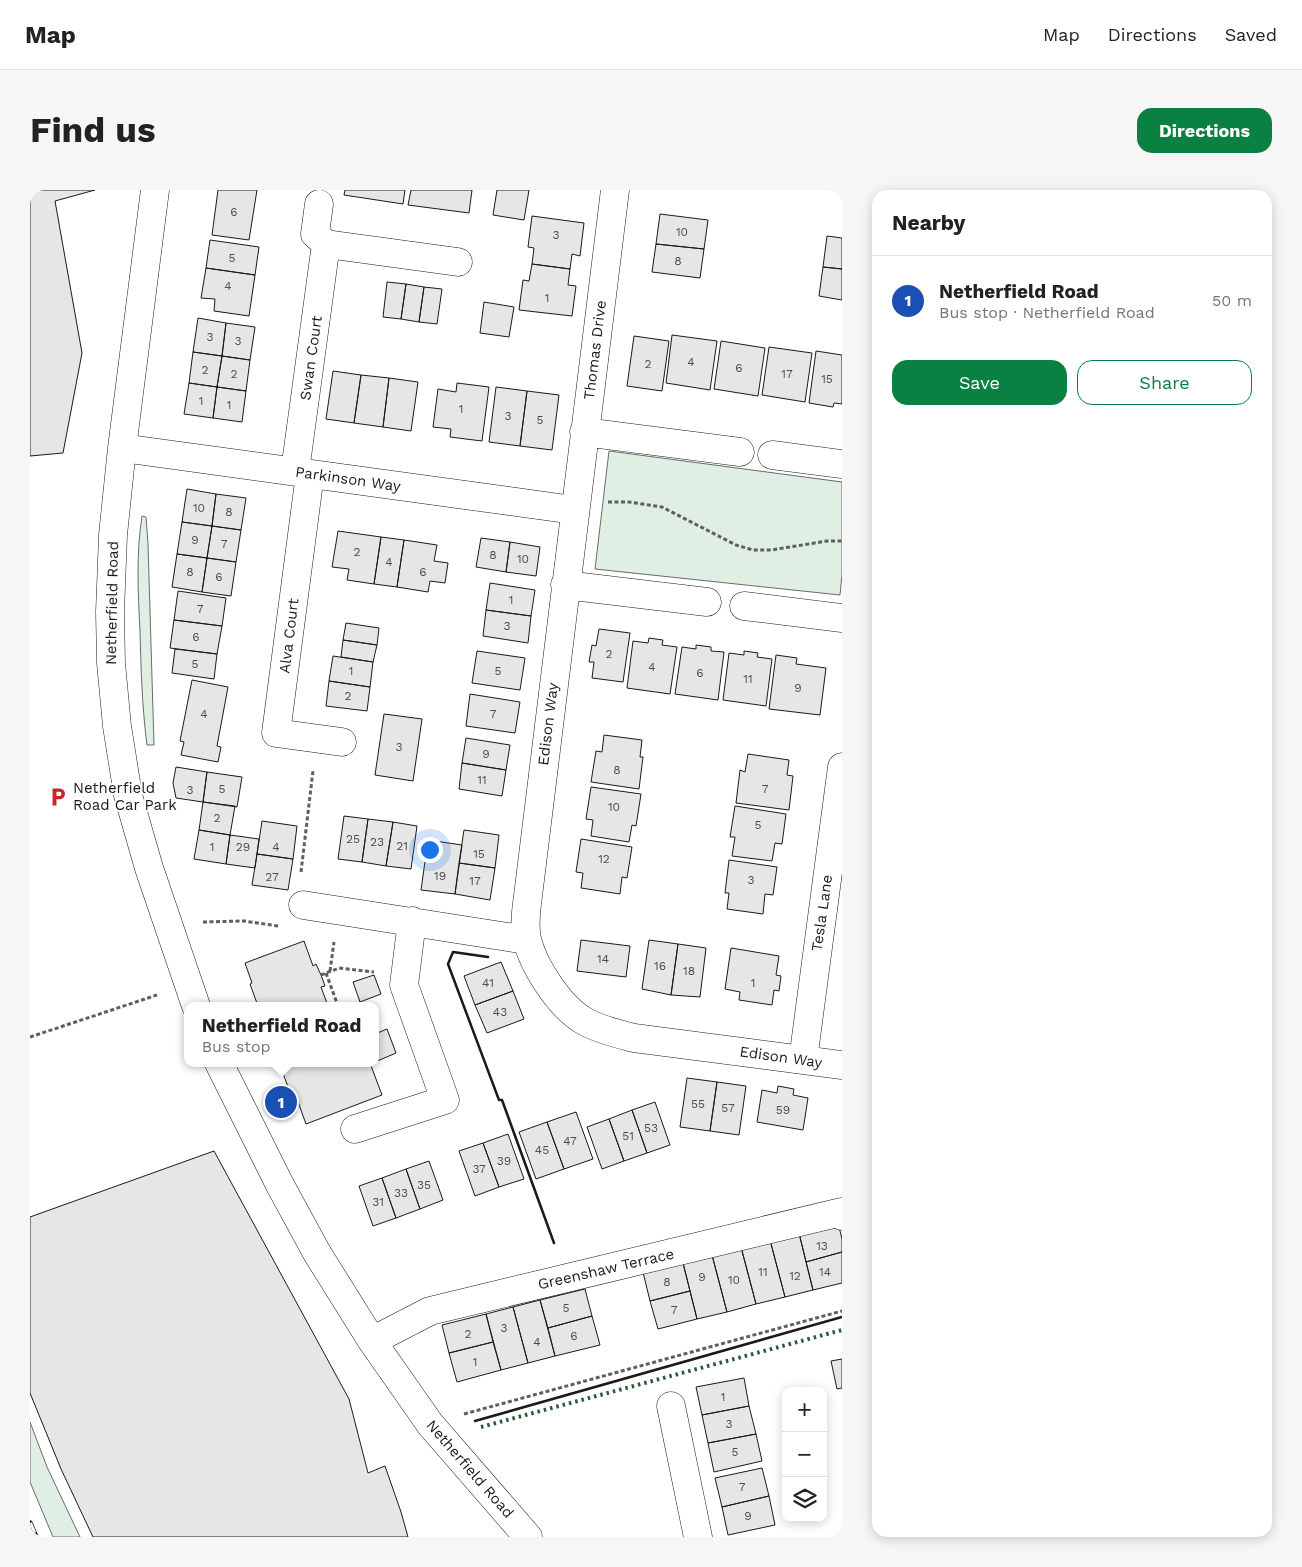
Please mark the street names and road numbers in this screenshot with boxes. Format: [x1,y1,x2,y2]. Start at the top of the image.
street label: Thomas Drive [580,299,610,401]
street label: Swan Court [296,314,326,402]
street label: Parkinson Way [294,463,402,495]
street label: Netherfield Road [102,541,122,665]
street label: Alva Court [275,597,303,675]
street label: Edison Way [534,681,562,766]
street label: Tesla Lane [808,874,836,952]
street label: Edison Way [739,1042,824,1072]
street label: Greenshaw Terrace [536,1245,676,1293]
street label: Netherfield Road [423,1416,517,1522]

